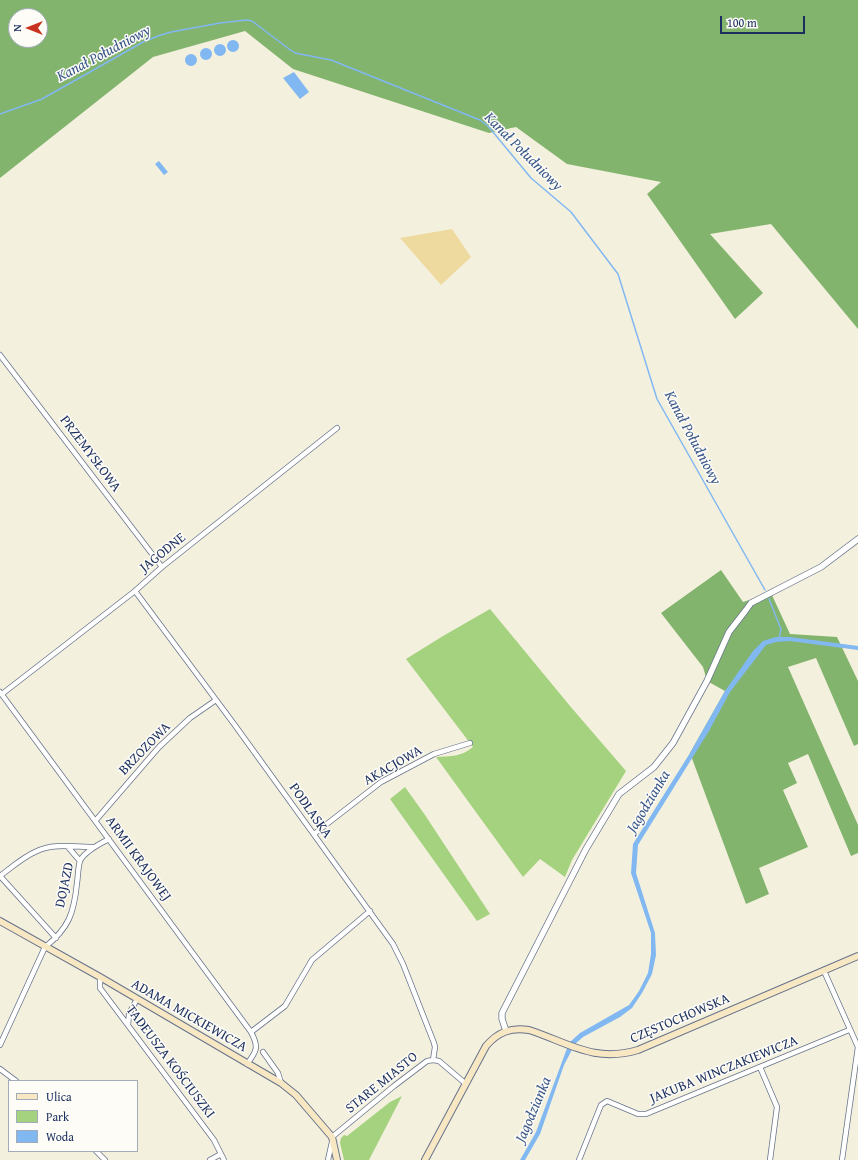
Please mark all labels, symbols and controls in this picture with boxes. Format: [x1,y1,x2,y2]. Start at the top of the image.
north arrow [8,8,48,48]
scale bar [722,8,807,34]
text: 100 m [727,14,757,31]
water label: Kanał Południowy [54,22,154,86]
text: N [9,24,25,32]
water label: Kanał Południowy [480,109,566,195]
water label: Kanał Południowy [660,388,724,488]
street label: PRZEMYSŁOWA [56,413,124,495]
street label: JAGODNE [137,529,189,577]
street label: BRZOZOWA [116,719,174,779]
street label: AKACJOWA [361,743,425,789]
water label: Jagodzianka [623,768,675,836]
street label: PODLASKA [285,780,335,842]
street label: ARMII KRAJOWEJ [102,813,174,905]
street label: DOJAZD [52,861,78,909]
street label: ADAMA MICKIEWICZA [128,976,250,1056]
street label: CZĘSTOCHOWSKA [628,991,732,1047]
street label: TADEUSZA KOŚCIUSZKI [122,1002,218,1122]
street label: JAKUBA WINCZAKIEWICZA [648,1033,800,1107]
street label: STARE MIASTO [343,1049,421,1117]
water label: Jagodzianka [512,1074,556,1146]
legend [8,1080,138,1152]
text: Ulica [46,1088,72,1105]
text: Park [46,1108,69,1125]
text: Woda [46,1128,74,1145]

